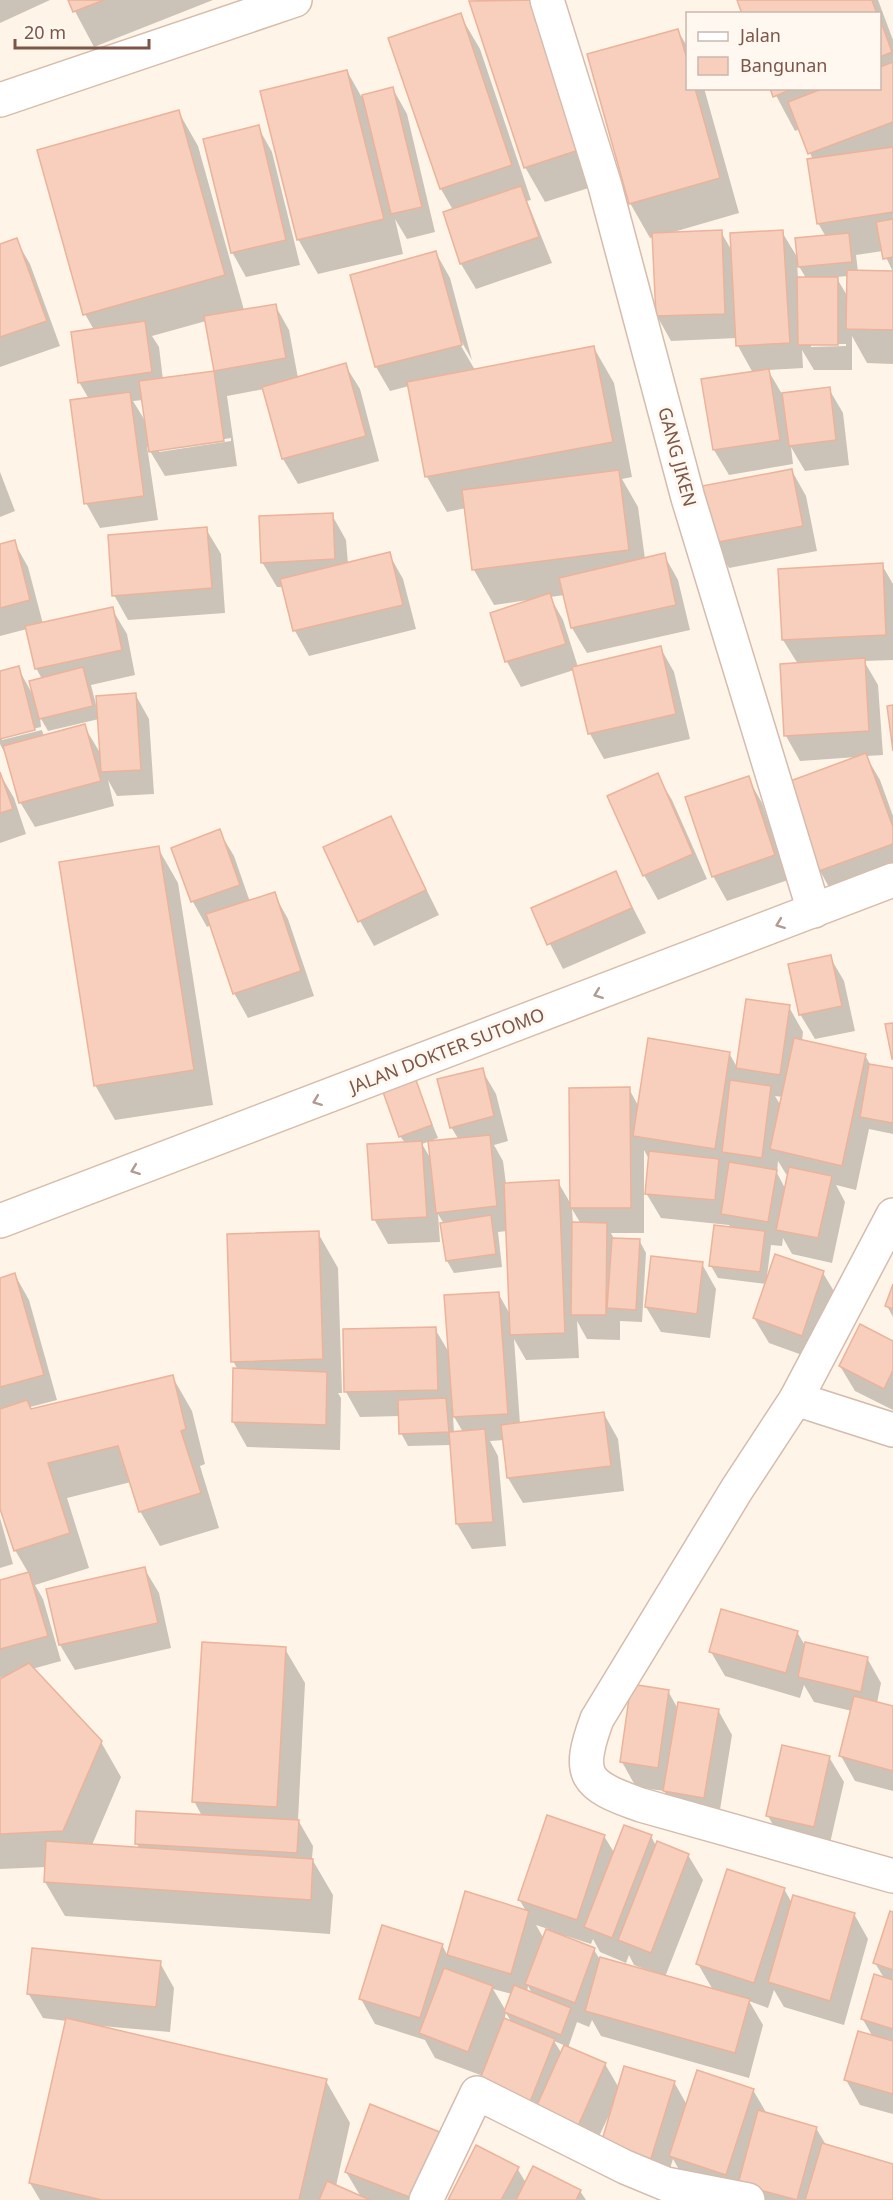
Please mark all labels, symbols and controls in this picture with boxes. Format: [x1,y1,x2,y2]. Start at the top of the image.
scale bar [15,12,148,50]
legend [686,12,881,90]
text: 20 m [24,20,66,44]
text: Jalan [738,23,781,47]
text: Bangunan [740,53,827,77]
street label: GANG JIKEN [653,404,703,509]
one-way arrow [775,917,786,930]
one-way arrow [593,986,604,999]
street label: JALAN DOKTER SUTOMO [344,1002,548,1099]
one-way arrow [313,1093,323,1106]
one-way arrow [130,1163,141,1175]

